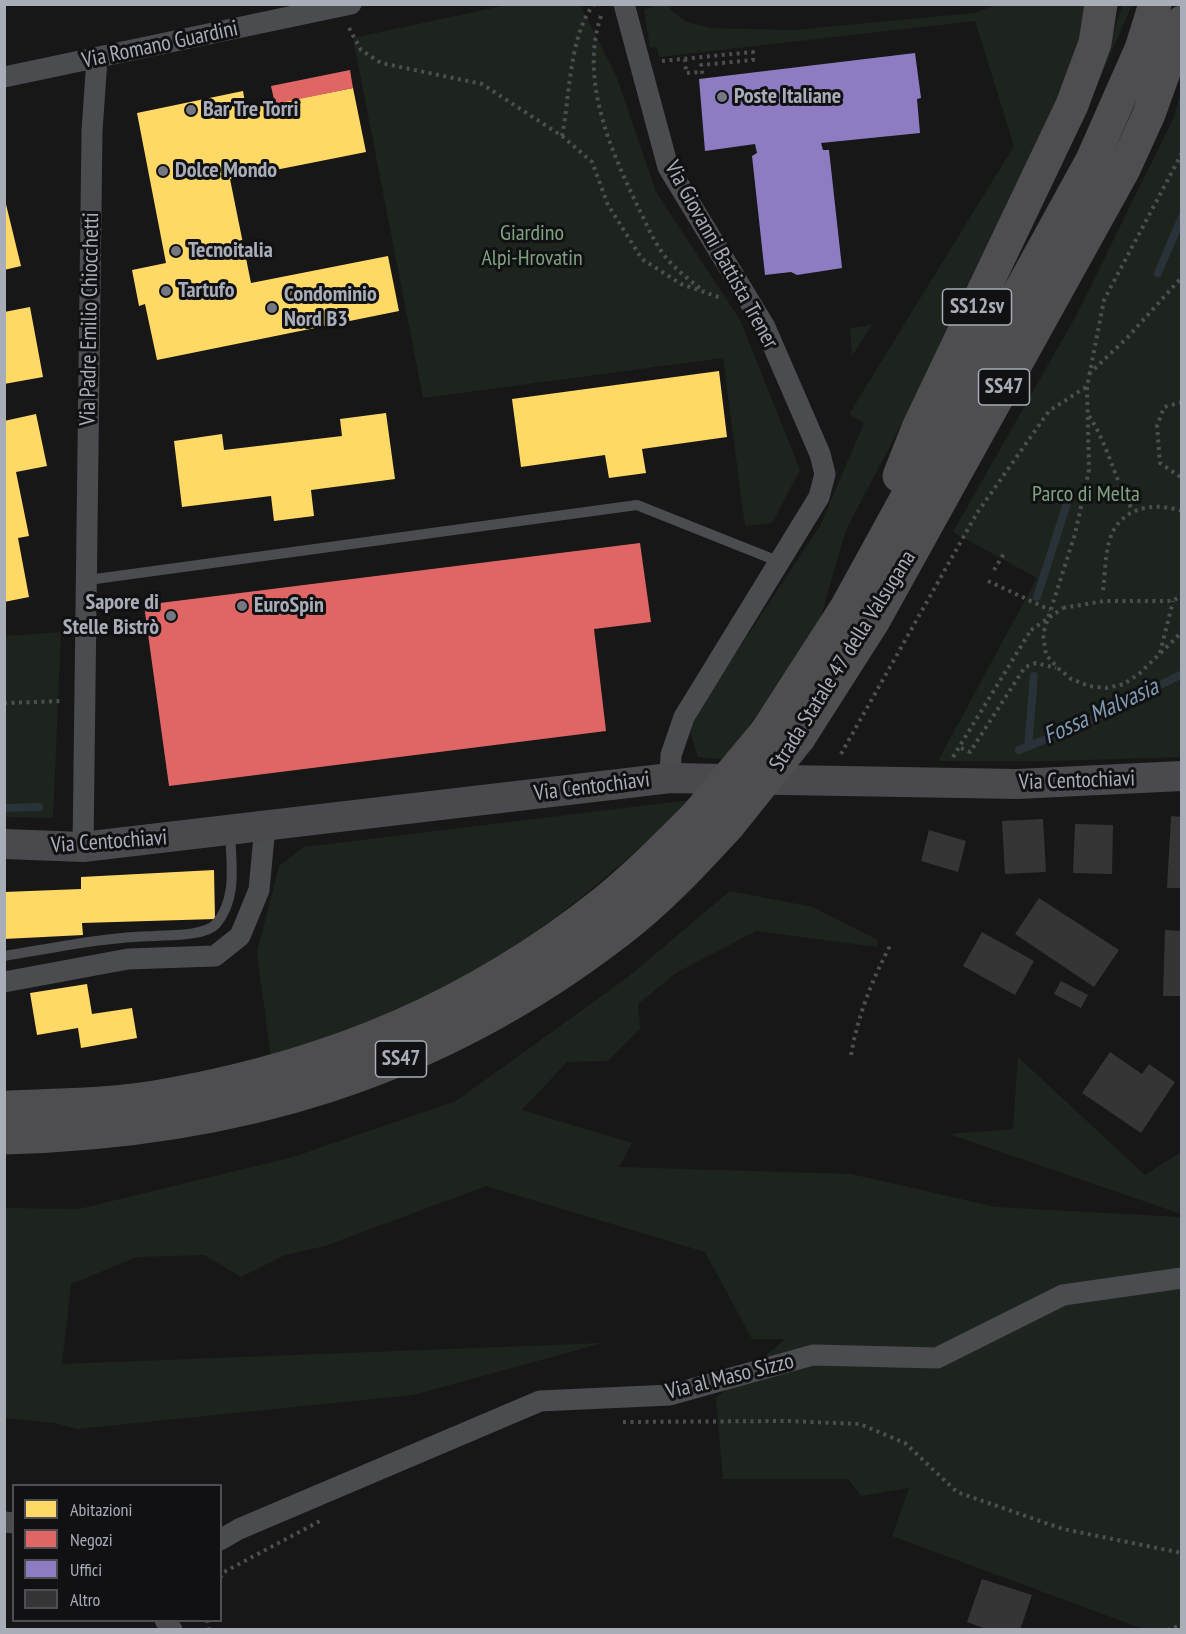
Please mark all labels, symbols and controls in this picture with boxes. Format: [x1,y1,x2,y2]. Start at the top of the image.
street label: Via Romano Guardini [80,16,240,74]
place label: Poste Italiane [734,84,841,110]
marker: Poste Italiane [715,90,729,104]
place label: Bar Tre Torri [203,97,298,123]
marker: Bar Tre Torri [184,103,198,117]
street label: Via Giovanni Battista Trener [658,157,784,353]
place label: Dolce Mondo [175,158,277,184]
marker: Dolce Mondo [156,164,170,178]
street label: Via Padre Emilio Chiocchetti [75,212,105,426]
park label: Giardino Alpi-Hrovatin [481,221,583,272]
place label: Tecnoitalia [188,238,273,264]
marker: Tecnoitalia [169,244,183,258]
place label: Tartufo [178,278,234,304]
place label: Condominio Nord B3 [284,282,377,334]
marker: Tartufo [159,284,173,298]
road number: SS12sv [942,289,1012,325]
marker: Condominio Nord B3 [265,301,279,315]
road number: SS47 [978,369,1030,405]
park label: Parco di Melta [1032,482,1140,508]
street label: Strada Statale 47 della Valsugana [764,546,922,776]
place label: Sapore di Stelle Bistrò [63,590,159,642]
place label: EuroSpin [254,593,324,619]
marker: EuroSpin [235,599,249,613]
marker: Sapore di Stelle Bistrò [164,609,178,623]
water label: Fossa Malvasia [1039,673,1163,751]
street label: Via Centochiavi [1018,766,1136,796]
street label: Via Centochiavi [533,767,651,807]
street label: Via Centochiavi [50,825,168,859]
road number: SS47 [376,1041,426,1077]
street label: Via al Maso Sizzo [663,1348,797,1406]
legend [12,1484,222,1622]
text: Abitazioni [70,1498,132,1521]
text: Negozi [70,1528,113,1551]
text: Uffici [70,1558,102,1581]
text: Altro [70,1588,100,1611]

